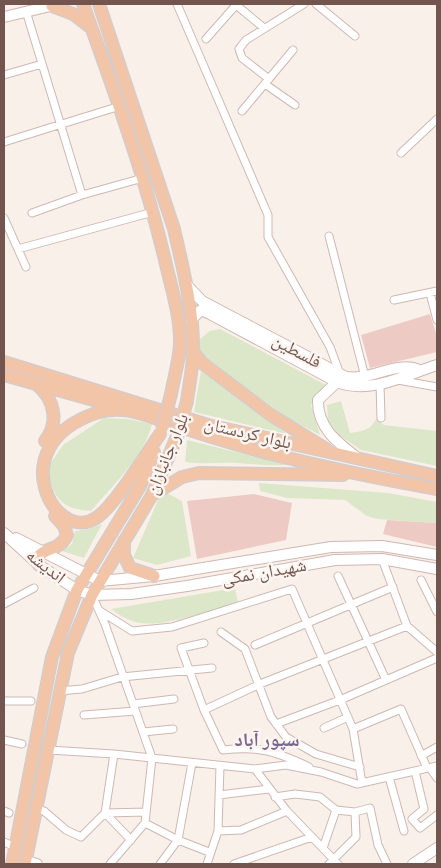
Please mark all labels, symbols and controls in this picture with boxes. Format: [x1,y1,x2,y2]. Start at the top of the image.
street label: فلسطین [269,329,325,373]
street label: بلوار جانبازان [141,410,193,498]
street label: بلوار کردستان [202,412,294,454]
street label: اندیشه [22,544,70,588]
street label: شهیدان نمکی [220,554,308,590]
district label: سپور آباد [235,728,299,751]

